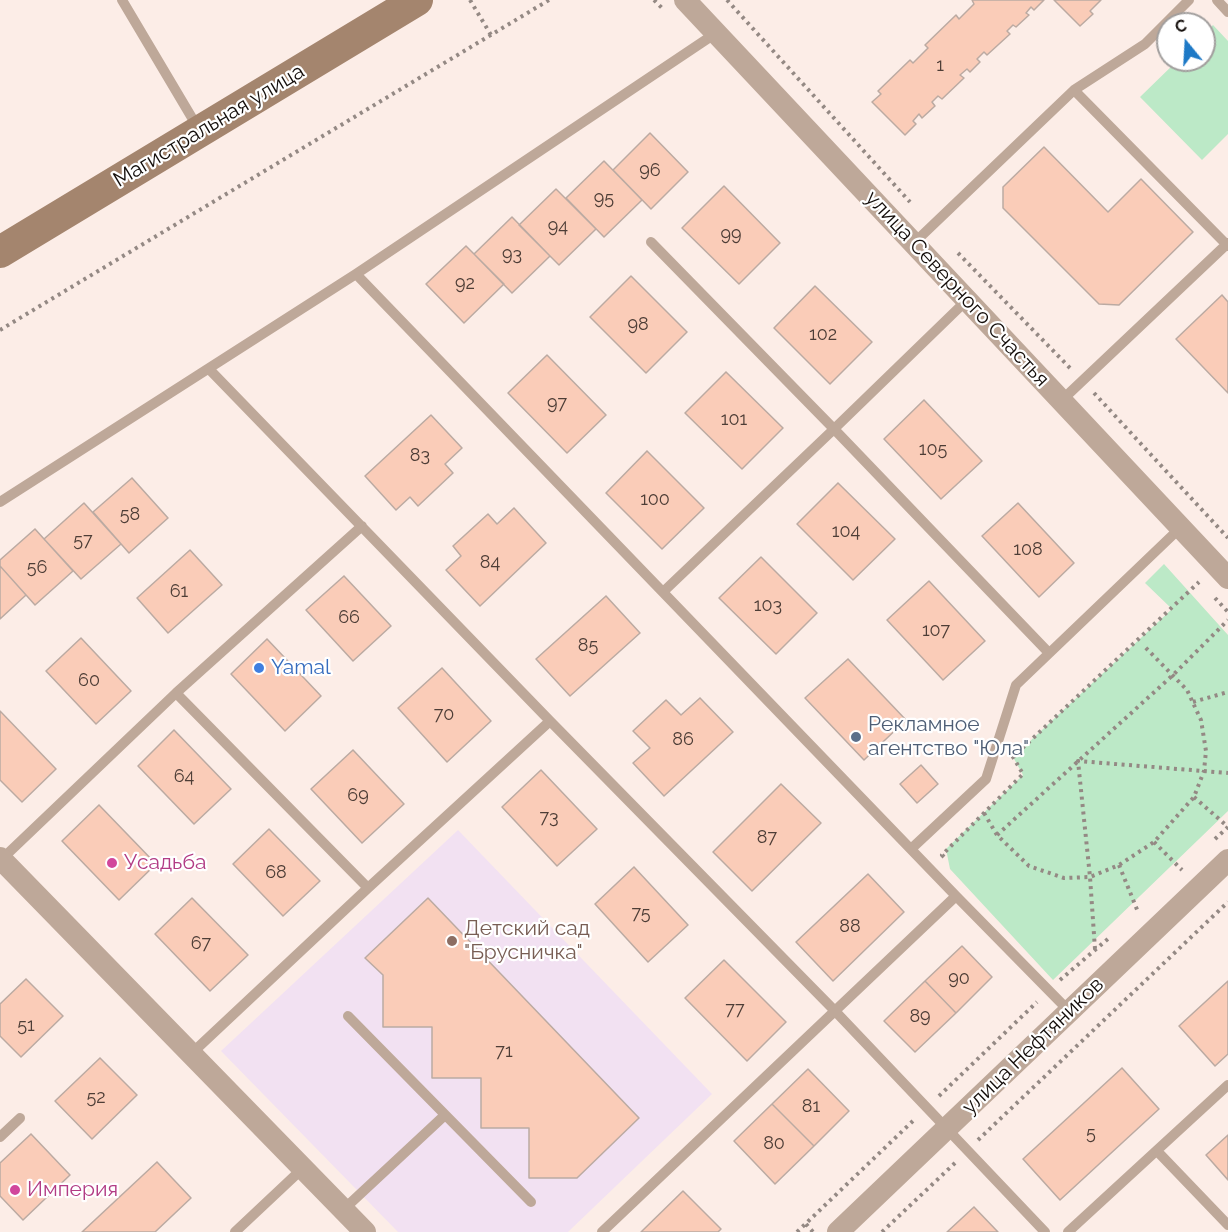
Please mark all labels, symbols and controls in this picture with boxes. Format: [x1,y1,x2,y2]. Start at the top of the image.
north arrow [1156,12,1216,72]
text: С [1173,16,1189,37]
house number: 1 [936,55,944,77]
street label: Магистральная улица [109,59,309,193]
house number: 96 [639,160,661,182]
street label: улица Северного Счастья [860,186,1054,392]
house number: 95 [594,188,614,210]
house number: 94 [548,216,568,238]
house number: 99 [720,224,742,246]
house number: 93 [502,244,522,266]
house number: 92 [455,273,475,295]
house number: 98 [627,314,649,336]
house number: 102 [809,324,837,346]
house number: 97 [547,393,567,415]
house number: 101 [721,409,747,431]
house number: 105 [919,439,947,461]
house number: 83 [410,445,430,467]
house number: 100 [640,489,670,511]
house number: 58 [120,504,140,526]
house number: 104 [832,521,860,543]
house number: 57 [73,530,93,552]
house number: 108 [1013,539,1043,561]
house number: 84 [480,552,500,574]
house number: 56 [27,557,47,579]
house number: 61 [170,581,188,603]
house number: 103 [754,595,782,617]
house number: 66 [338,607,360,629]
house number: 107 [922,620,950,642]
house number: 85 [578,635,598,657]
place label: Yamal [271,655,331,681]
marker: Yamal [252,661,266,675]
house number: 60 [78,670,100,692]
house number: 70 [434,704,454,726]
place label: Рекламное агентство "Юла" [868,712,1029,762]
house number: 86 [672,729,694,751]
marker: Рекламное агентство "Юла" [849,730,863,744]
house number: 64 [174,766,194,788]
house number: 69 [347,785,369,807]
house number: 73 [539,807,559,829]
house number: 87 [757,827,777,849]
place label: Усадьба [124,850,207,876]
marker: Усадьба [105,856,119,870]
house number: 68 [265,862,287,884]
house number: 75 [631,903,651,925]
place label: Детский сад "Брусничка" [464,916,590,966]
house number: 88 [839,916,861,938]
house number: 67 [191,933,211,955]
marker: Детский сад "Брусничка" [445,934,459,948]
house number: 90 [948,968,970,990]
street label: улица Нефтяников [957,972,1109,1120]
house number: 77 [725,999,745,1021]
house number: 89 [909,1006,931,1028]
house number: 51 [17,1015,35,1037]
house number: 71 [495,1041,513,1063]
house number: 52 [86,1087,106,1109]
house number: 81 [802,1096,820,1118]
house number: 5 [1086,1123,1096,1145]
house number: 80 [763,1133,785,1155]
place label: Империя [27,1177,118,1203]
marker: Империя [8,1183,22,1197]

